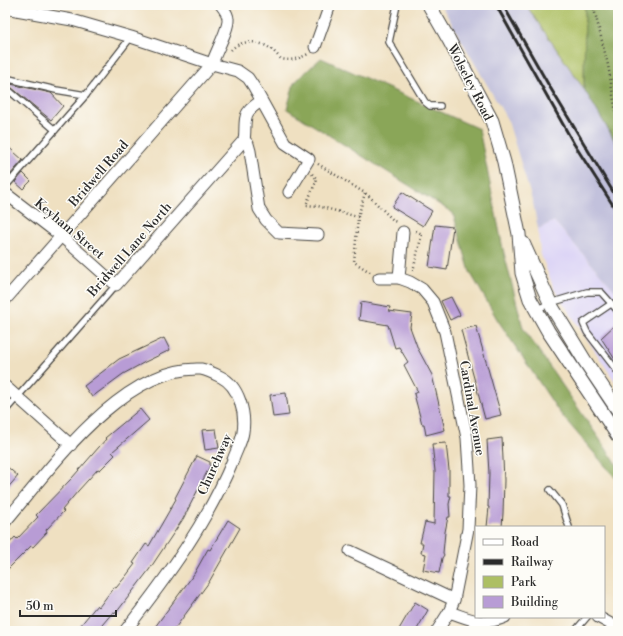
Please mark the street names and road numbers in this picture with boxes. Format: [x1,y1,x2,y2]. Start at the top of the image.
street label: Wolseley Road [443,41,497,124]
street label: Bridwell Road [65,137,132,211]
street label: Keyham Street [31,195,108,263]
street label: Bridwell Lane North [84,199,175,301]
street label: Cardinal Avenue [456,359,488,457]
street label: Churchway [194,431,236,498]

